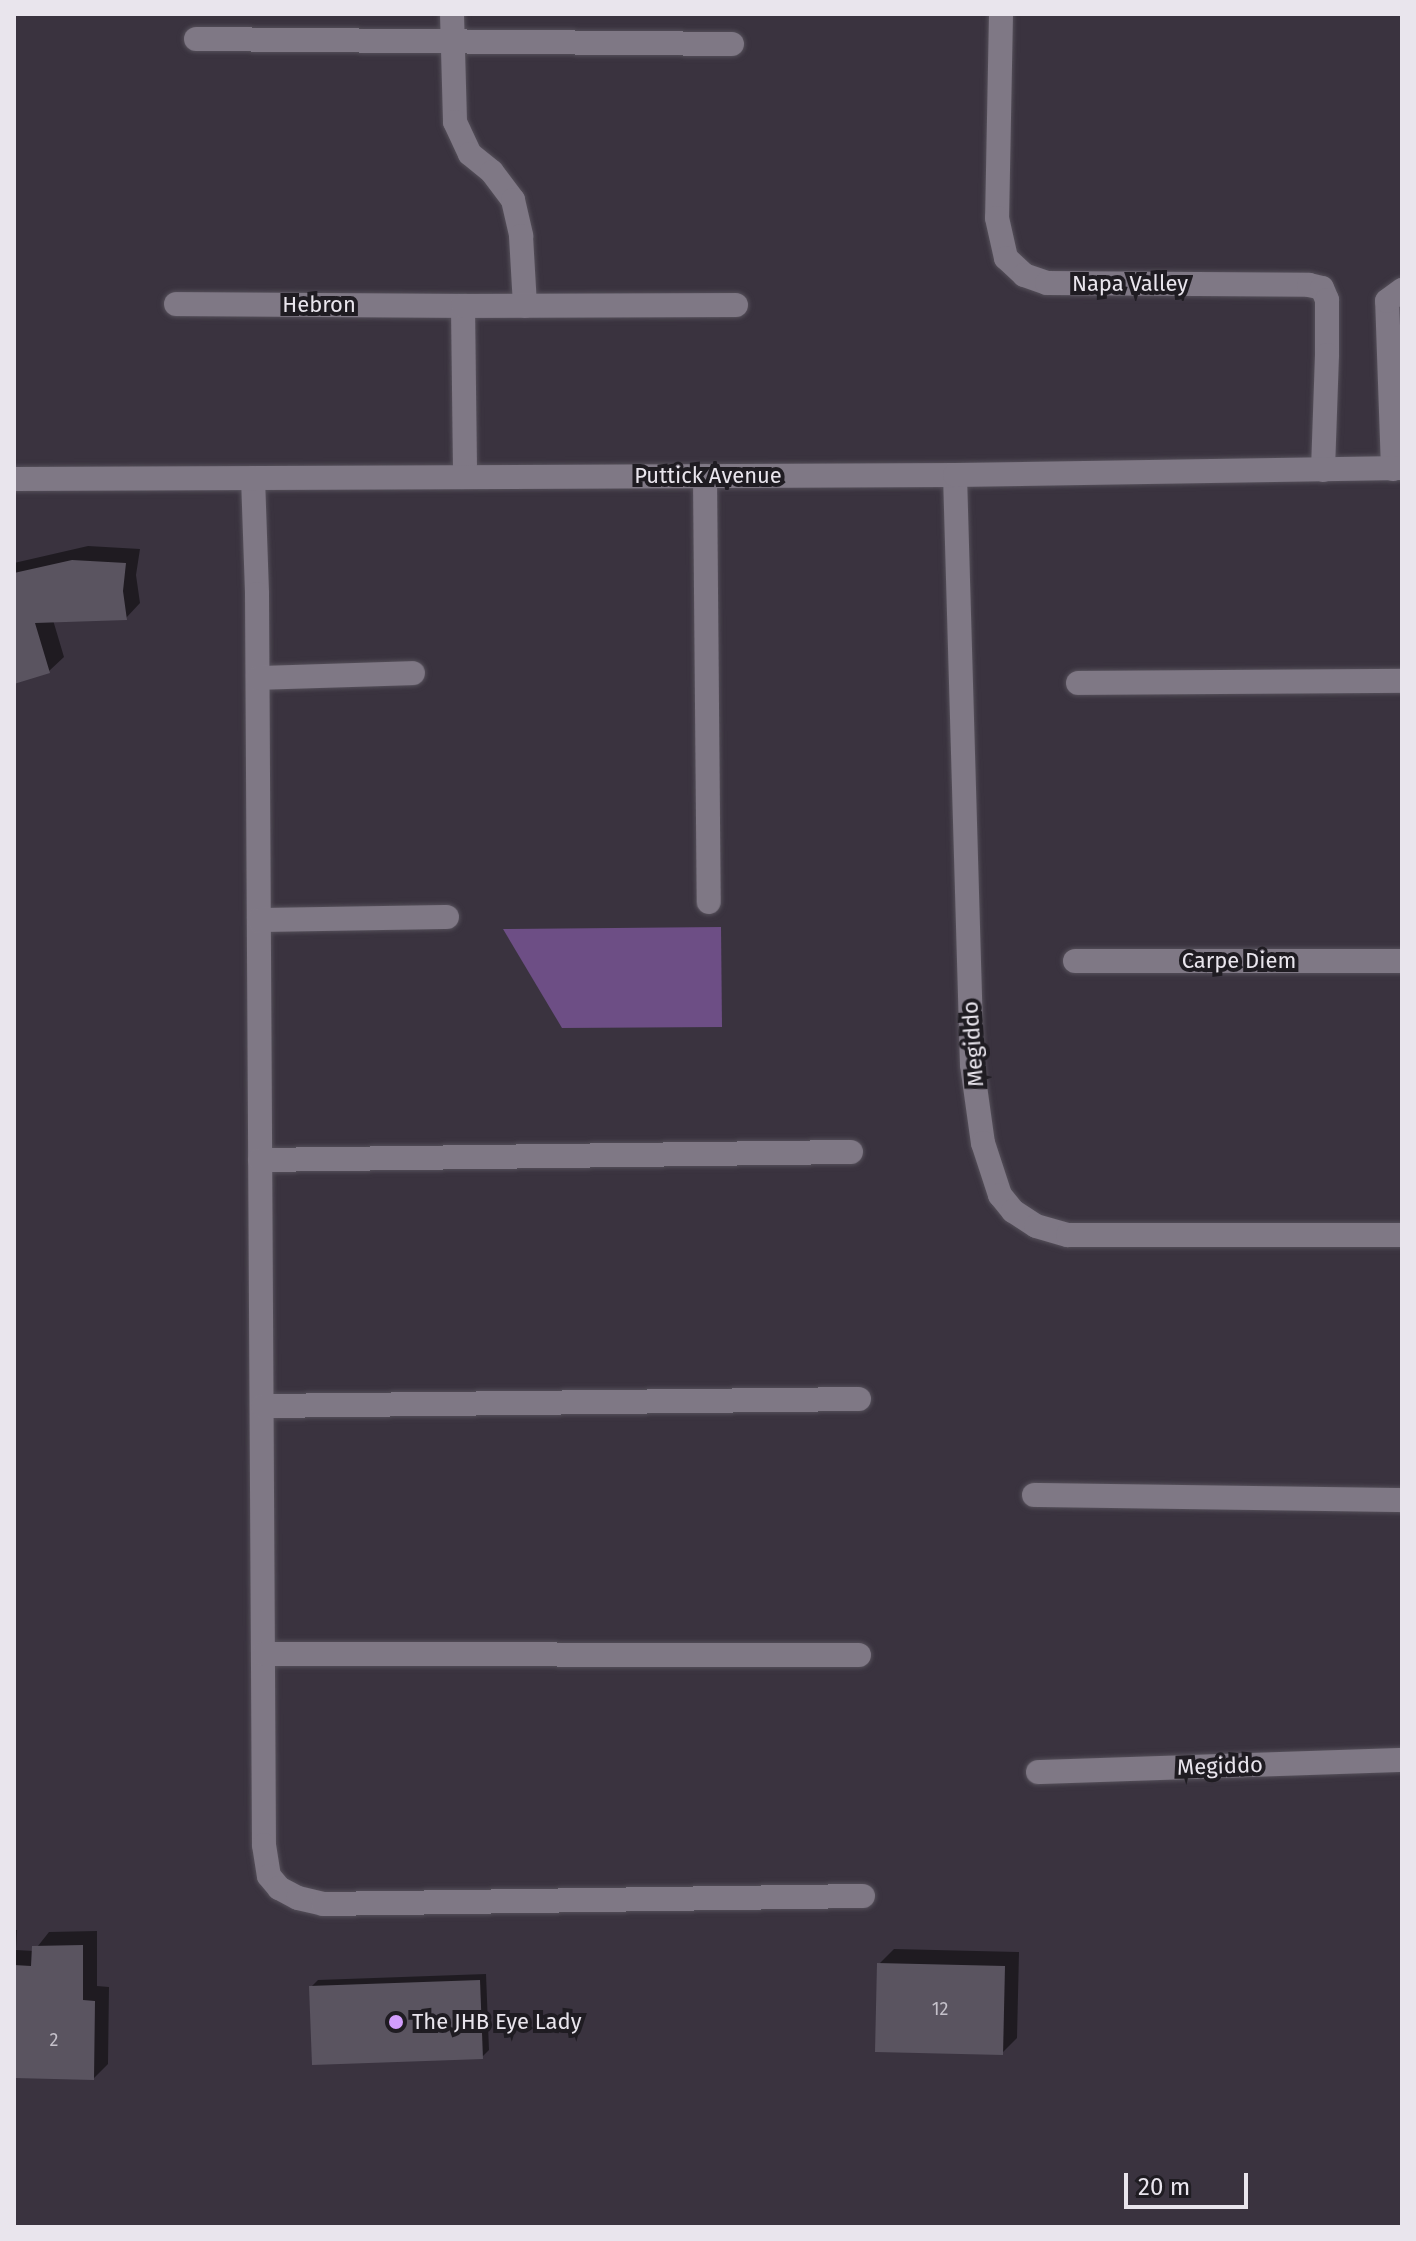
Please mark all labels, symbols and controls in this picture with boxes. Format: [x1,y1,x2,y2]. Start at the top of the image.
street label: Napa Valley [1072,271,1188,297]
street label: Hebron [282,292,356,318]
street label: Puttick Avenue [634,463,782,489]
street label: Carpe Diem [1182,948,1296,974]
street label: Megiddo [957,1000,989,1088]
street label: Megiddo [1177,1751,1263,1781]
house number: 12 [932,1998,948,2020]
place label: The JHB Eye Lady [412,2009,582,2035]
marker: The JHB Eye Lady [387,2013,405,2031]
house number: 2 [50,2029,58,2051]
scale bar [1128,2157,1252,2207]
text: 20 m [1138,2173,1190,2201]

